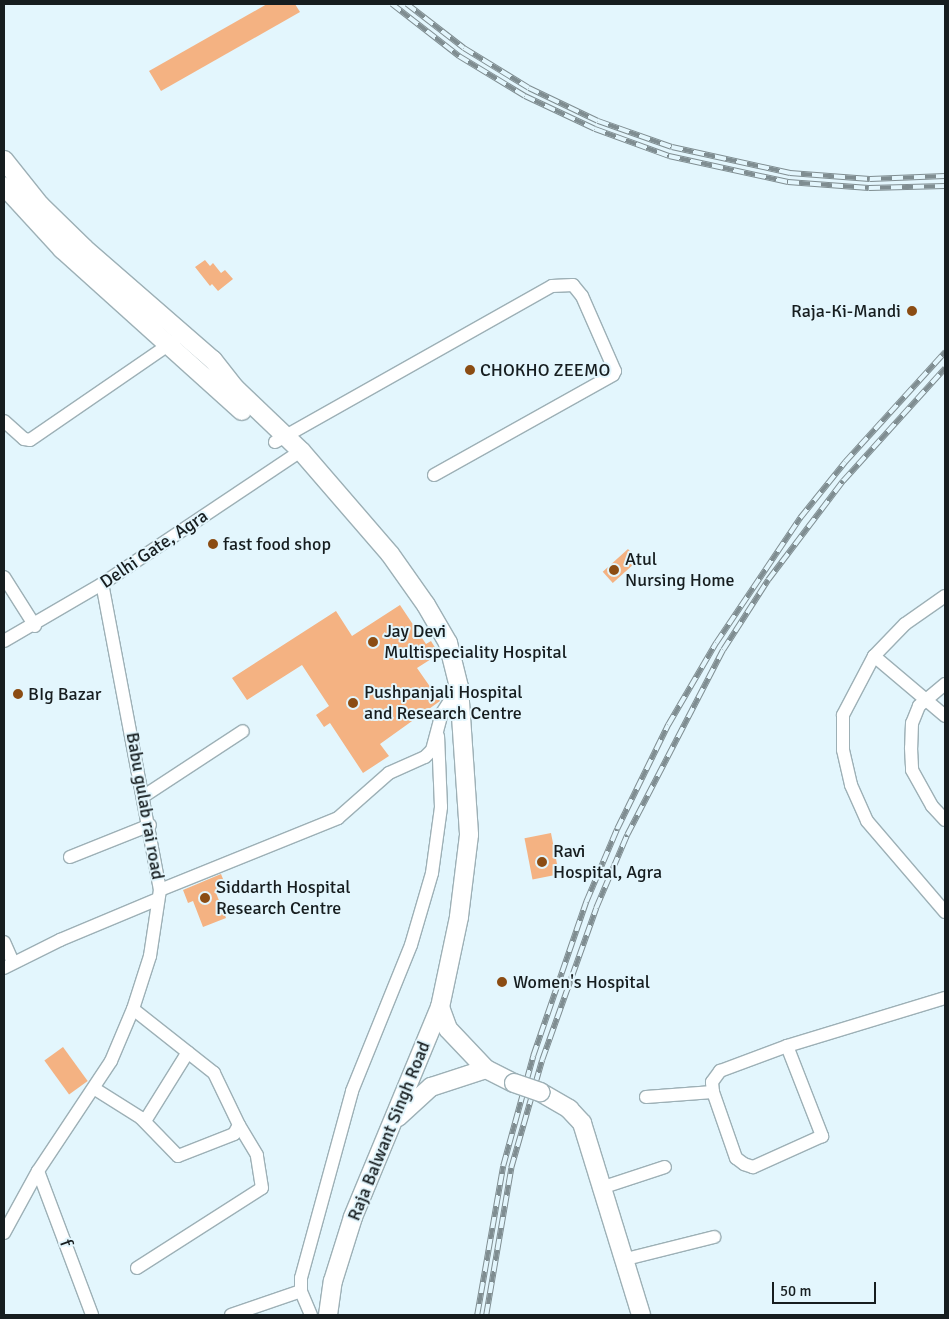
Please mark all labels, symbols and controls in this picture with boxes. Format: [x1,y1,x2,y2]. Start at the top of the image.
place label: Raja-Ki-Mandi [791,300,901,322]
marker: Raja-Ki-Mandi [905,304,919,318]
place label: CHOKHO ZEEMO [480,359,610,381]
marker: CHOKHO ZEEMO [464,364,476,376]
street label: Delhi Gate, Agra [96,505,212,593]
place label: fast food shop [223,533,331,555]
marker: fast food shop [207,538,219,550]
place label: Atul Nursing Home [625,549,735,592]
marker: Atul Nursing Home [607,563,621,577]
place label: Jay Devi Multispeciality Hospital [384,621,567,664]
marker: Jay Devi Multispeciality Hospital [366,635,380,649]
place label: Pushpanjali Hospital and Research Centre [364,682,523,724]
place label: BIg Bazar [28,683,101,705]
marker: BIg Bazar [12,688,24,700]
marker: Pushpanjali Hospital and Research Centre [346,696,360,710]
street label: Babu gulab rai road [121,731,169,881]
place label: Ravi Hospital, Agra [553,841,662,884]
marker: Ravi Hospital, Agra [535,855,549,869]
place label: Siddarth Hospital Research Centre [216,877,351,920]
marker: Siddarth Hospital Research Centre [198,891,212,905]
place label: Women's Hospital [513,971,650,993]
marker: Women's Hospital [495,975,509,989]
street label: Raja Balwant Singh Road [343,1038,435,1224]
street label: f [55,1237,77,1249]
scale bar [774,1272,878,1304]
text: 50 m [780,1282,811,1300]

